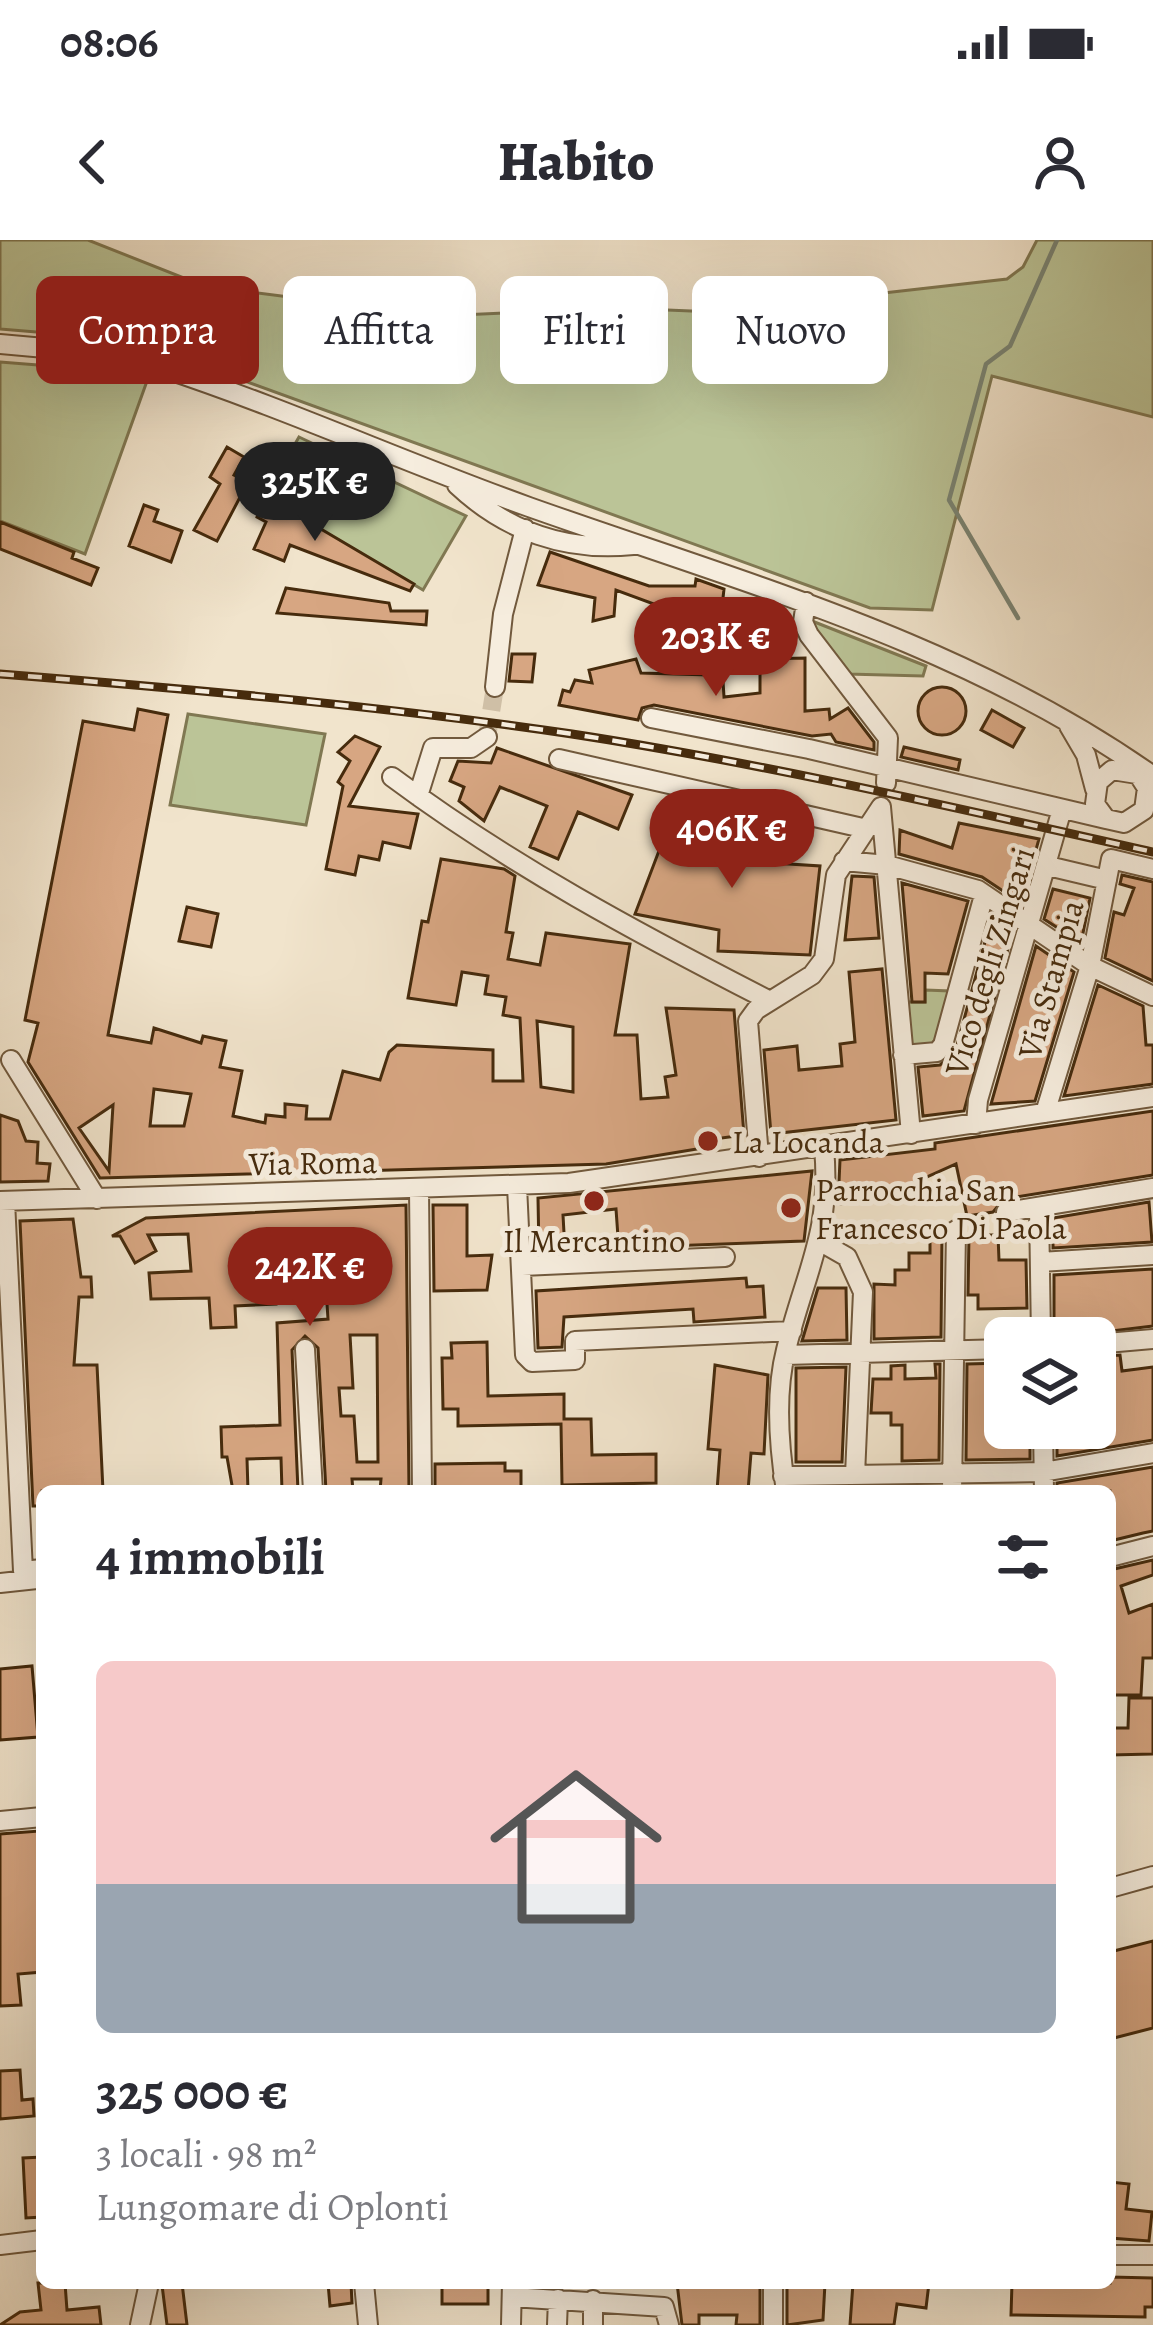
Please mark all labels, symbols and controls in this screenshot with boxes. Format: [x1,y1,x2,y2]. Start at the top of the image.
text: 08:06 [60,11,159,73]
text: Habito [498,125,655,199]
icon: back [60,129,126,195]
icon: person [1027,129,1093,195]
chip: Compra [36,276,259,384]
chip: Affitta [283,276,476,384]
chip: Filtri [500,276,668,384]
chip: Nuovo [692,276,888,384]
pin: 325K € [217,442,413,544]
text: 325K € [261,454,369,507]
pin: 203K € [618,597,814,699]
text: 203K € [661,609,771,662]
pin: 406K € [634,789,830,891]
text: 406K € [677,801,787,854]
street label: Vico degli Zingari [933,841,1046,1082]
street label: Via Stampia [1006,894,1095,1065]
place label: La Locanda [732,1119,885,1164]
marker: La Locanda [695,1128,721,1154]
street label: Via Roma [247,1139,378,1186]
place label: Parrocchia San Francesco Di Paola [815,1167,1067,1250]
marker: Il Mercantino [581,1188,607,1214]
marker: Parrocchia San Francesco Di Paola [778,1195,804,1221]
place label: Il Mercantino [503,1218,685,1263]
pin: 242K € [212,1227,408,1329]
text: 242K € [255,1239,365,1292]
map controls [984,1317,1116,1449]
button: layers [984,1317,1116,1449]
text: 4 immobili [96,1522,325,1592]
icon: filters [990,1524,1056,1590]
icon: home [468,1739,684,1955]
text: 325 000 € [96,2057,288,2127]
text: 3 locali · 98 m² [96,2127,317,2180]
text: Lungomare di Oplonti [96,2180,449,2233]

